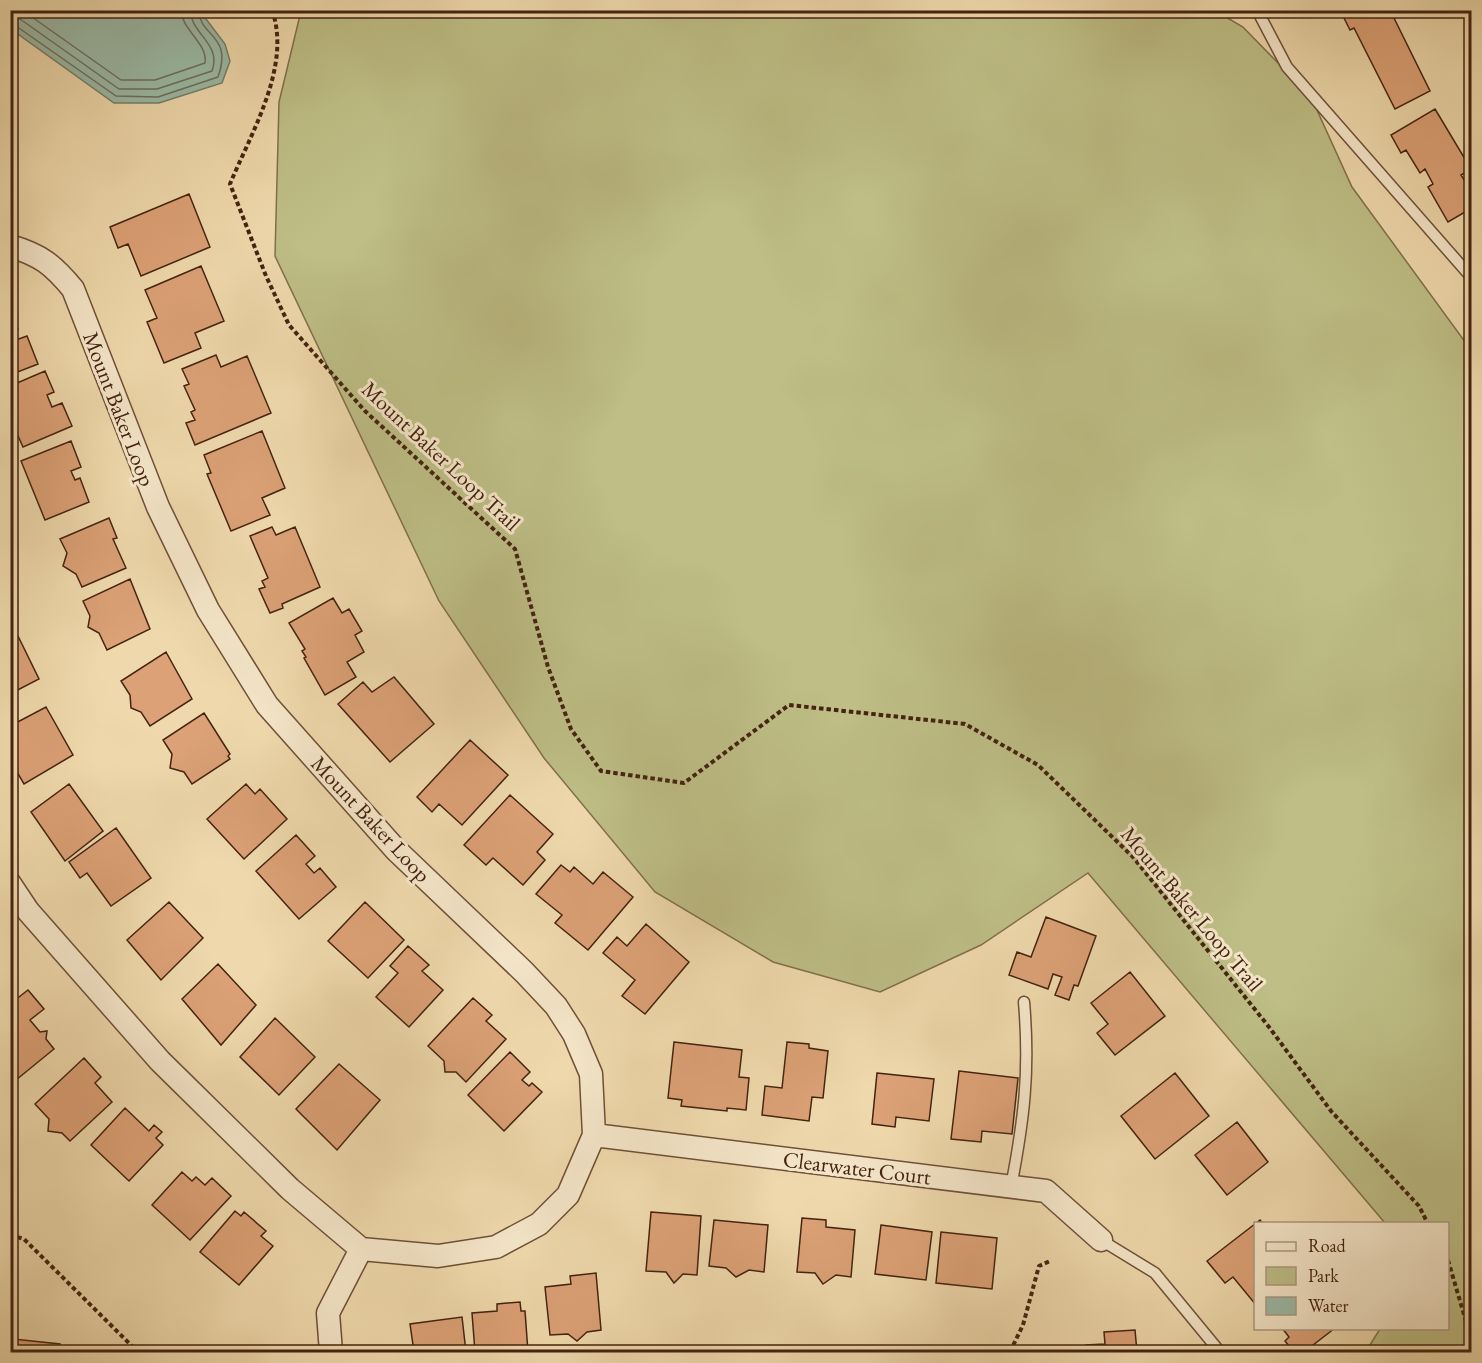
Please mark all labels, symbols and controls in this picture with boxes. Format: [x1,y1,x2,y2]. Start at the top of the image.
street label: Mount Baker Loop [76,328,162,490]
street label: Mount Baker Loop Trail [355,375,527,537]
street label: Mount Baker Loop [305,749,437,889]
street label: Mount Baker Loop Trail [1114,820,1270,998]
street label: Clearwater Court [781,1145,933,1191]
legend [1254,1222,1449,1330]
text: Road [1308,1234,1347,1257]
text: Park [1308,1264,1339,1287]
text: Water [1308,1294,1349,1317]

